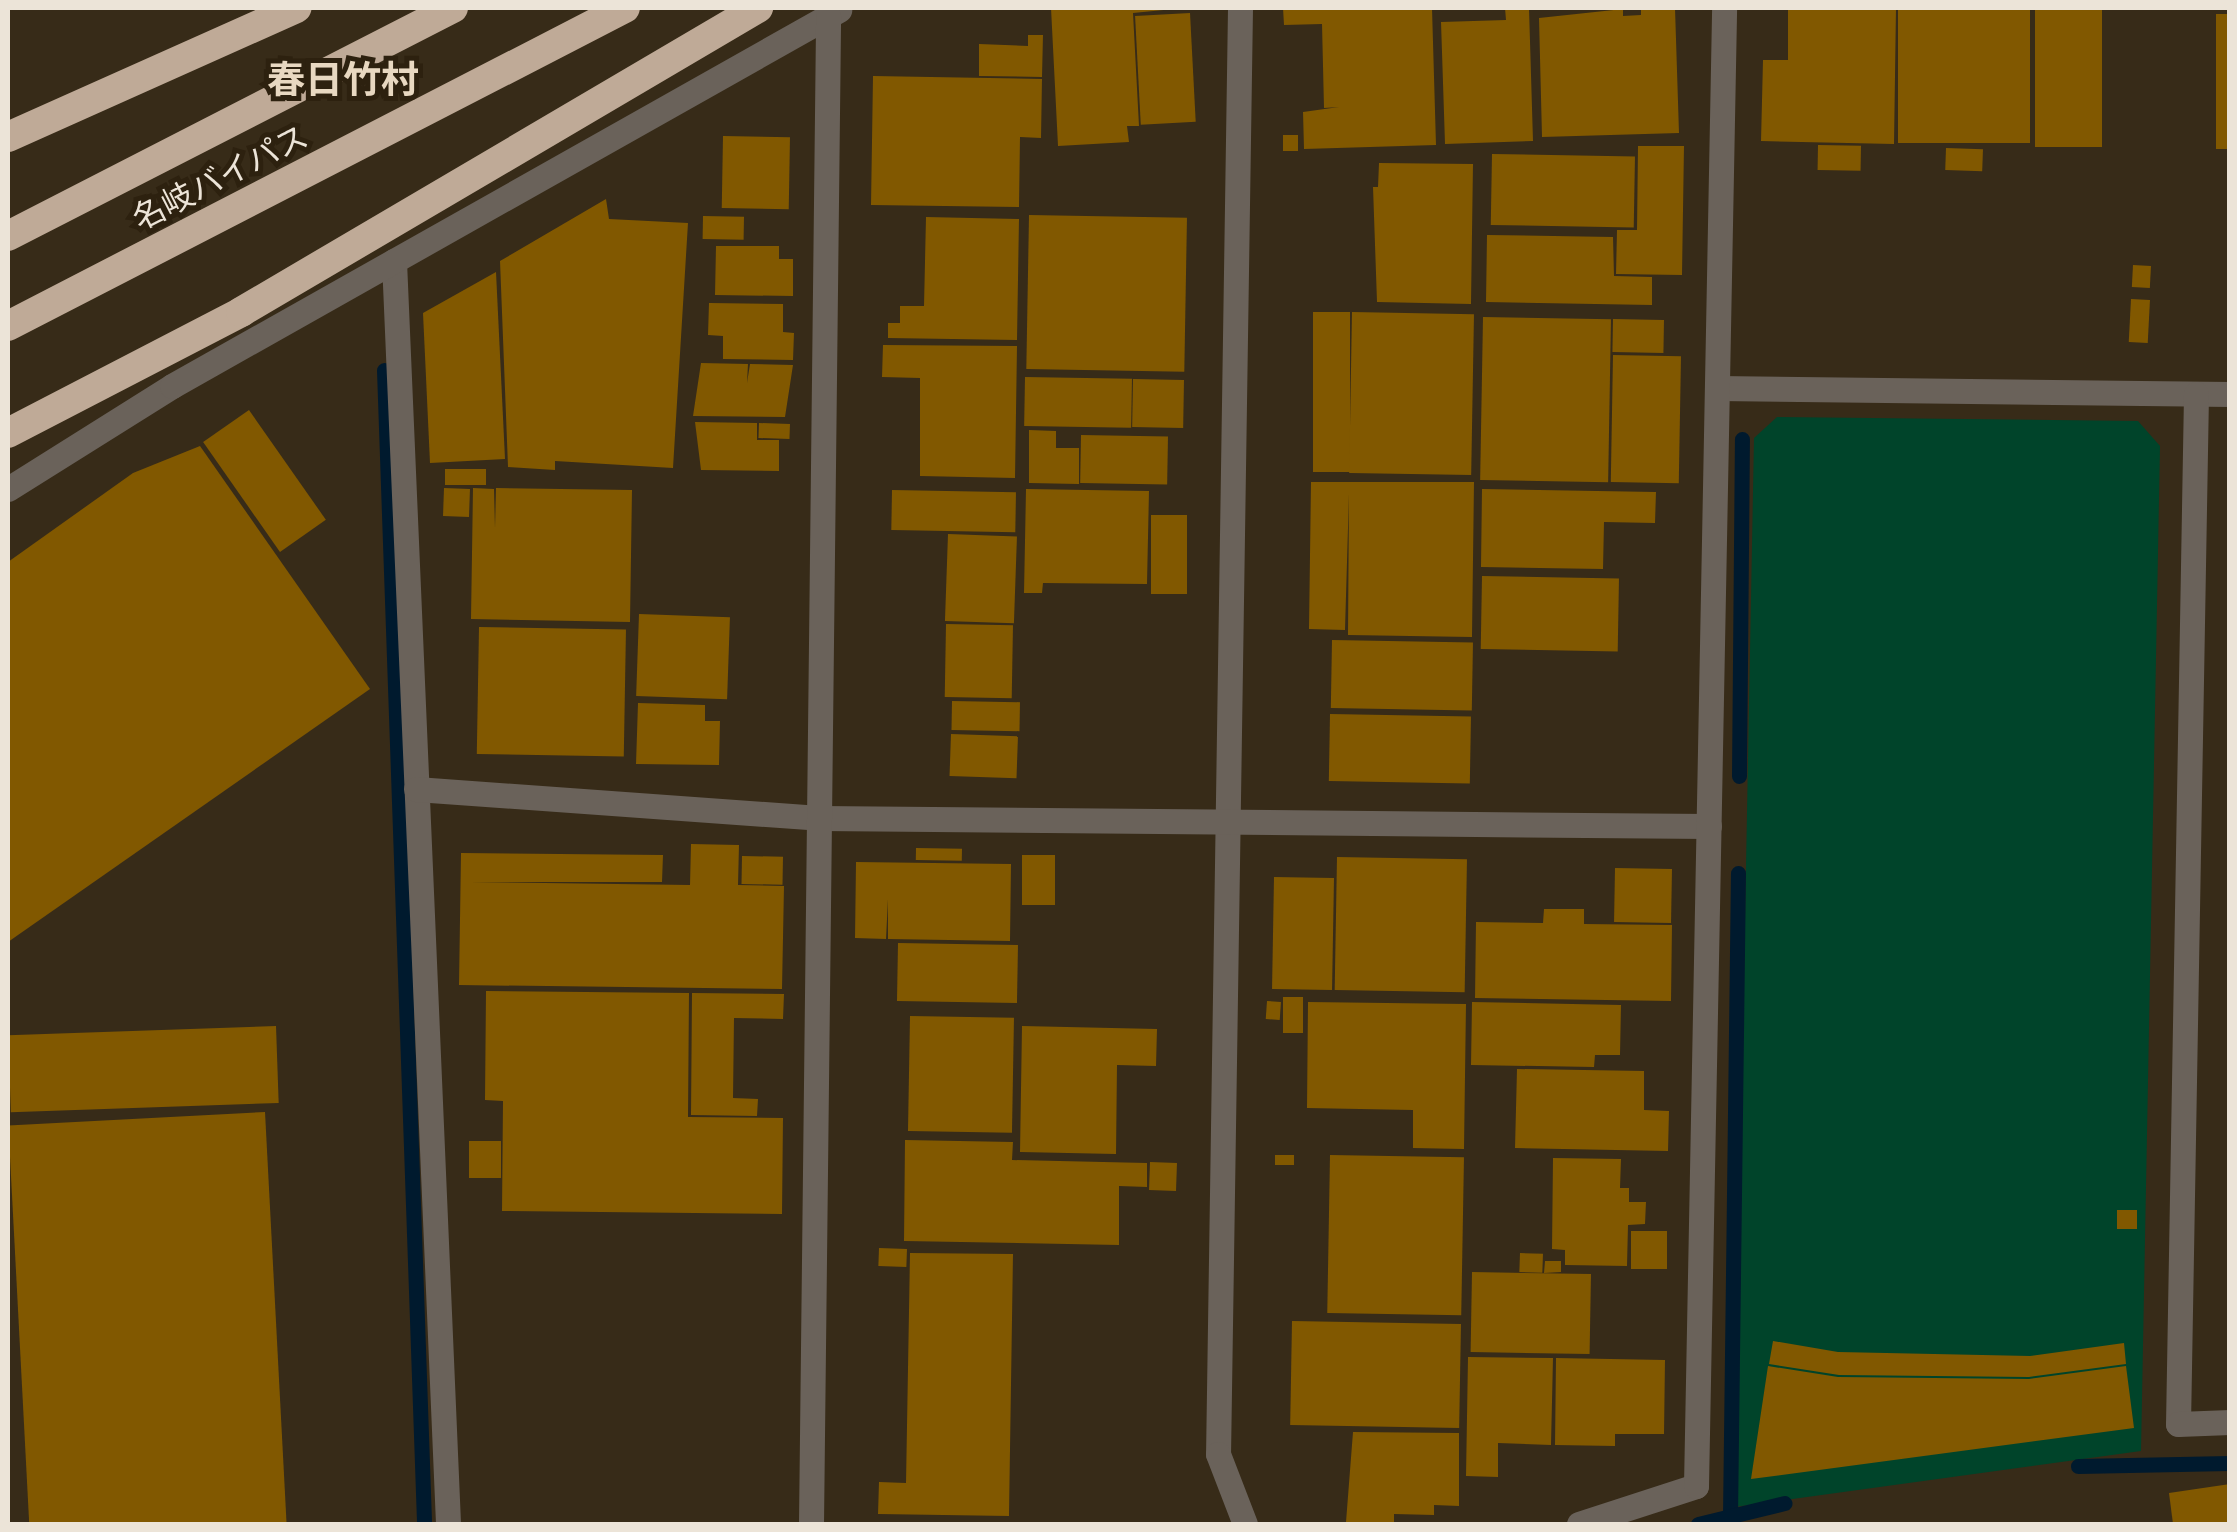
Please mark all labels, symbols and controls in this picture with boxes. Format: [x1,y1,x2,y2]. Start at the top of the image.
district label: 春日竹村 [267,56,419,102]
street label: 名岐バイパス [126,116,314,238]

